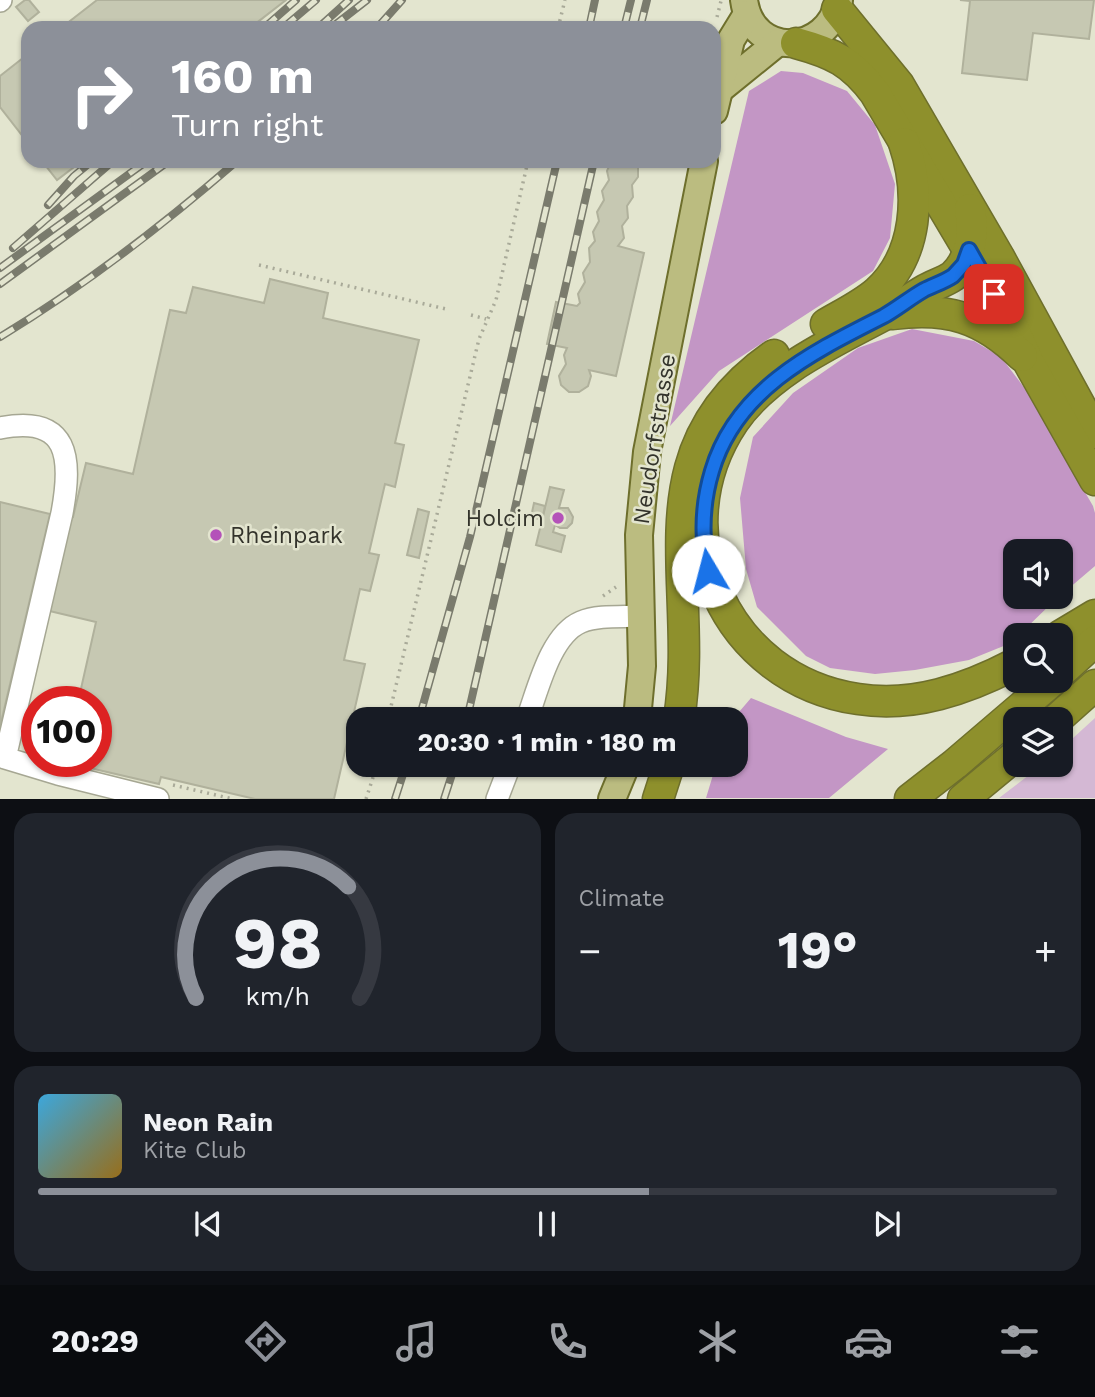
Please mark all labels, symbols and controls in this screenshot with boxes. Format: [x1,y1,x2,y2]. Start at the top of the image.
text: 160 m [171,47,314,105]
icon: right [56,49,147,140]
text: Turn right [171,106,323,144]
pin [964,264,1024,324]
icon: arrive [975,275,1013,313]
street label: Neudorfstrasse [628,352,681,526]
place label: Holcim [466,505,544,532]
marker: Holcim [550,510,566,526]
place label: Rheinpark [230,522,343,549]
marker: Rheinpark [208,527,224,543]
position arrow [671,534,745,608]
map controls [1003,539,1073,777]
button: sound [1003,539,1073,609]
button: search [1003,623,1073,693]
speed limit sign: 100 [21,686,112,777]
button: layers [1003,707,1073,777]
text: 20:30 · 1 min · 180 m [418,727,676,757]
text: Climate [579,885,665,912]
text: 98 [232,901,323,987]
text: 19° [778,920,858,981]
text: − [579,929,601,973]
text: + [1034,929,1057,973]
text: km/h [245,982,309,1011]
text: Neon Rain [143,1107,273,1137]
text: Kite Club [143,1137,246,1164]
icon: previous [189,1205,227,1243]
icon: pause [528,1205,566,1243]
icon: next [868,1205,906,1243]
icon: directions [241,1317,290,1366]
icon: music [392,1317,441,1366]
icon: phone [543,1317,592,1366]
icon: climate [693,1317,742,1366]
icon: car [844,1317,893,1366]
icon: filters [995,1317,1044,1366]
text: 20:29 [51,1322,139,1360]

